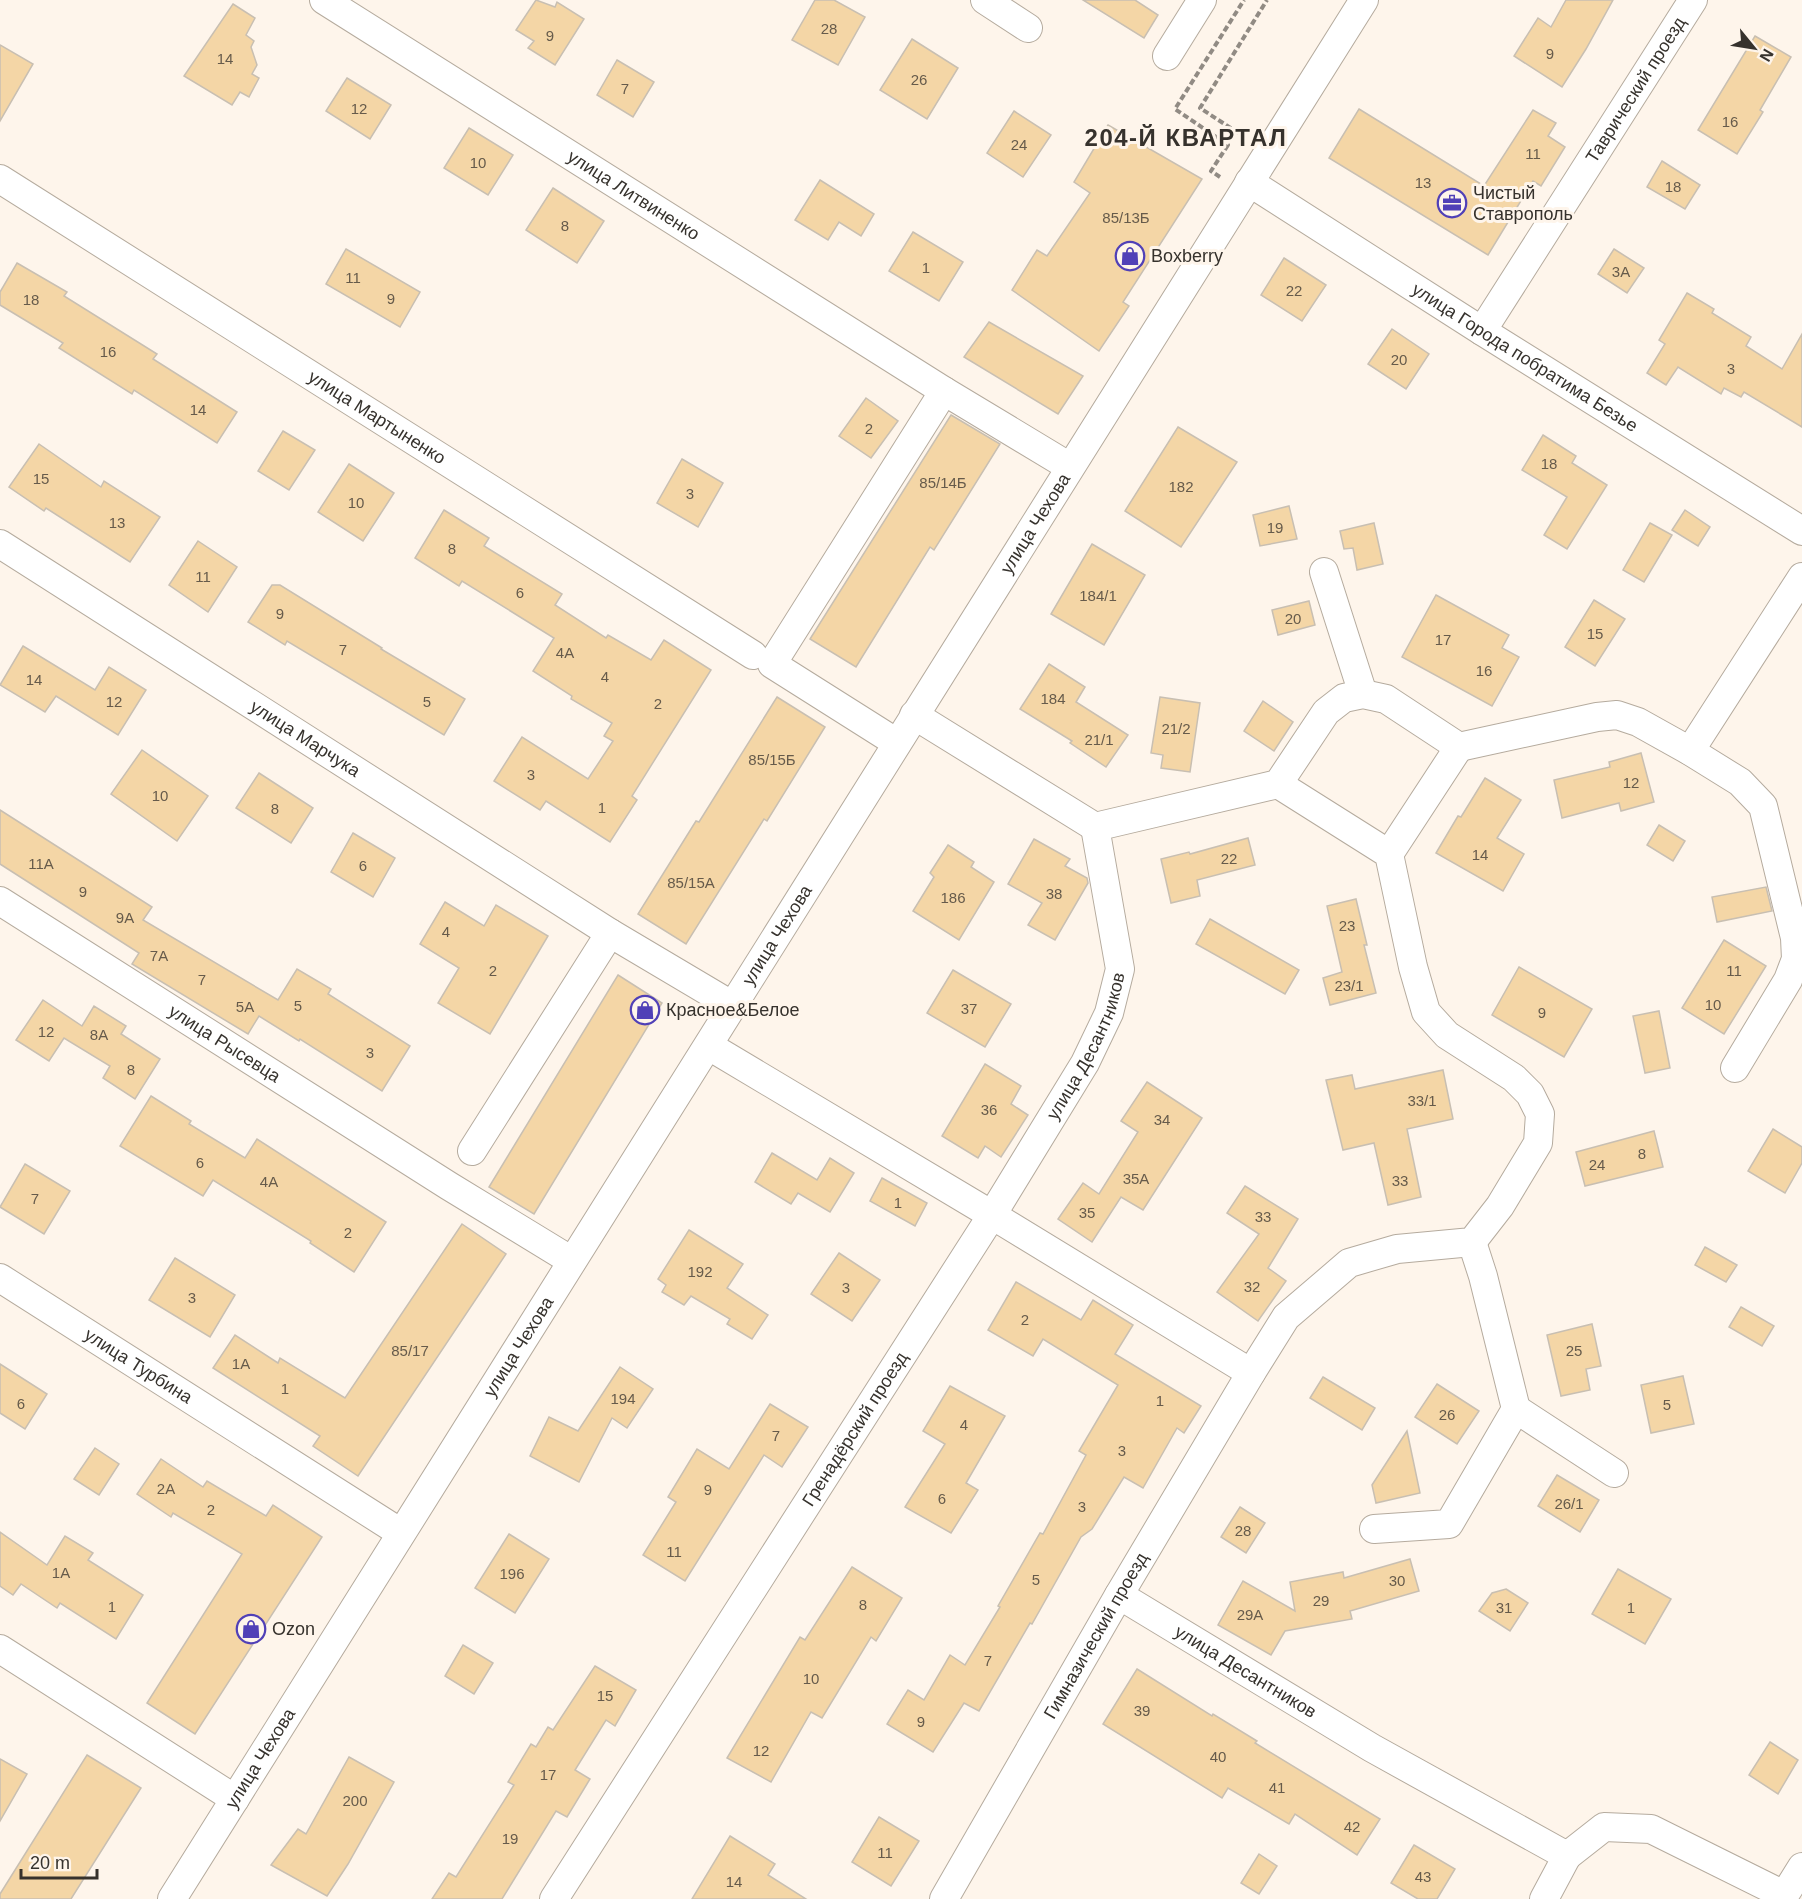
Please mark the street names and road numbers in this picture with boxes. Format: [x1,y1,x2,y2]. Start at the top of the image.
street label: Таврический проезд [1582,13,1690,166]
street label: улица Литвиненко [564,146,703,244]
street label: улица Города побратима Безье [1408,279,1642,436]
street label: улица Мартыненко [305,366,449,468]
street label: улица Чехова [997,469,1075,577]
street label: улица Марчука [247,696,365,781]
street label: улица Чехова [738,881,816,989]
street label: улица Десантников [1043,970,1129,1123]
street label: улица Рысевца [165,1001,285,1087]
street label: улица Чехова [480,1292,558,1401]
street label: улица Турбина [81,1324,197,1408]
street label: Гренадёрский проезд [798,1348,912,1510]
street label: Гимназический проезд [1040,1549,1152,1722]
street label: улица Десантников [1171,1621,1320,1722]
street label: улица Чехова [221,1704,300,1812]

